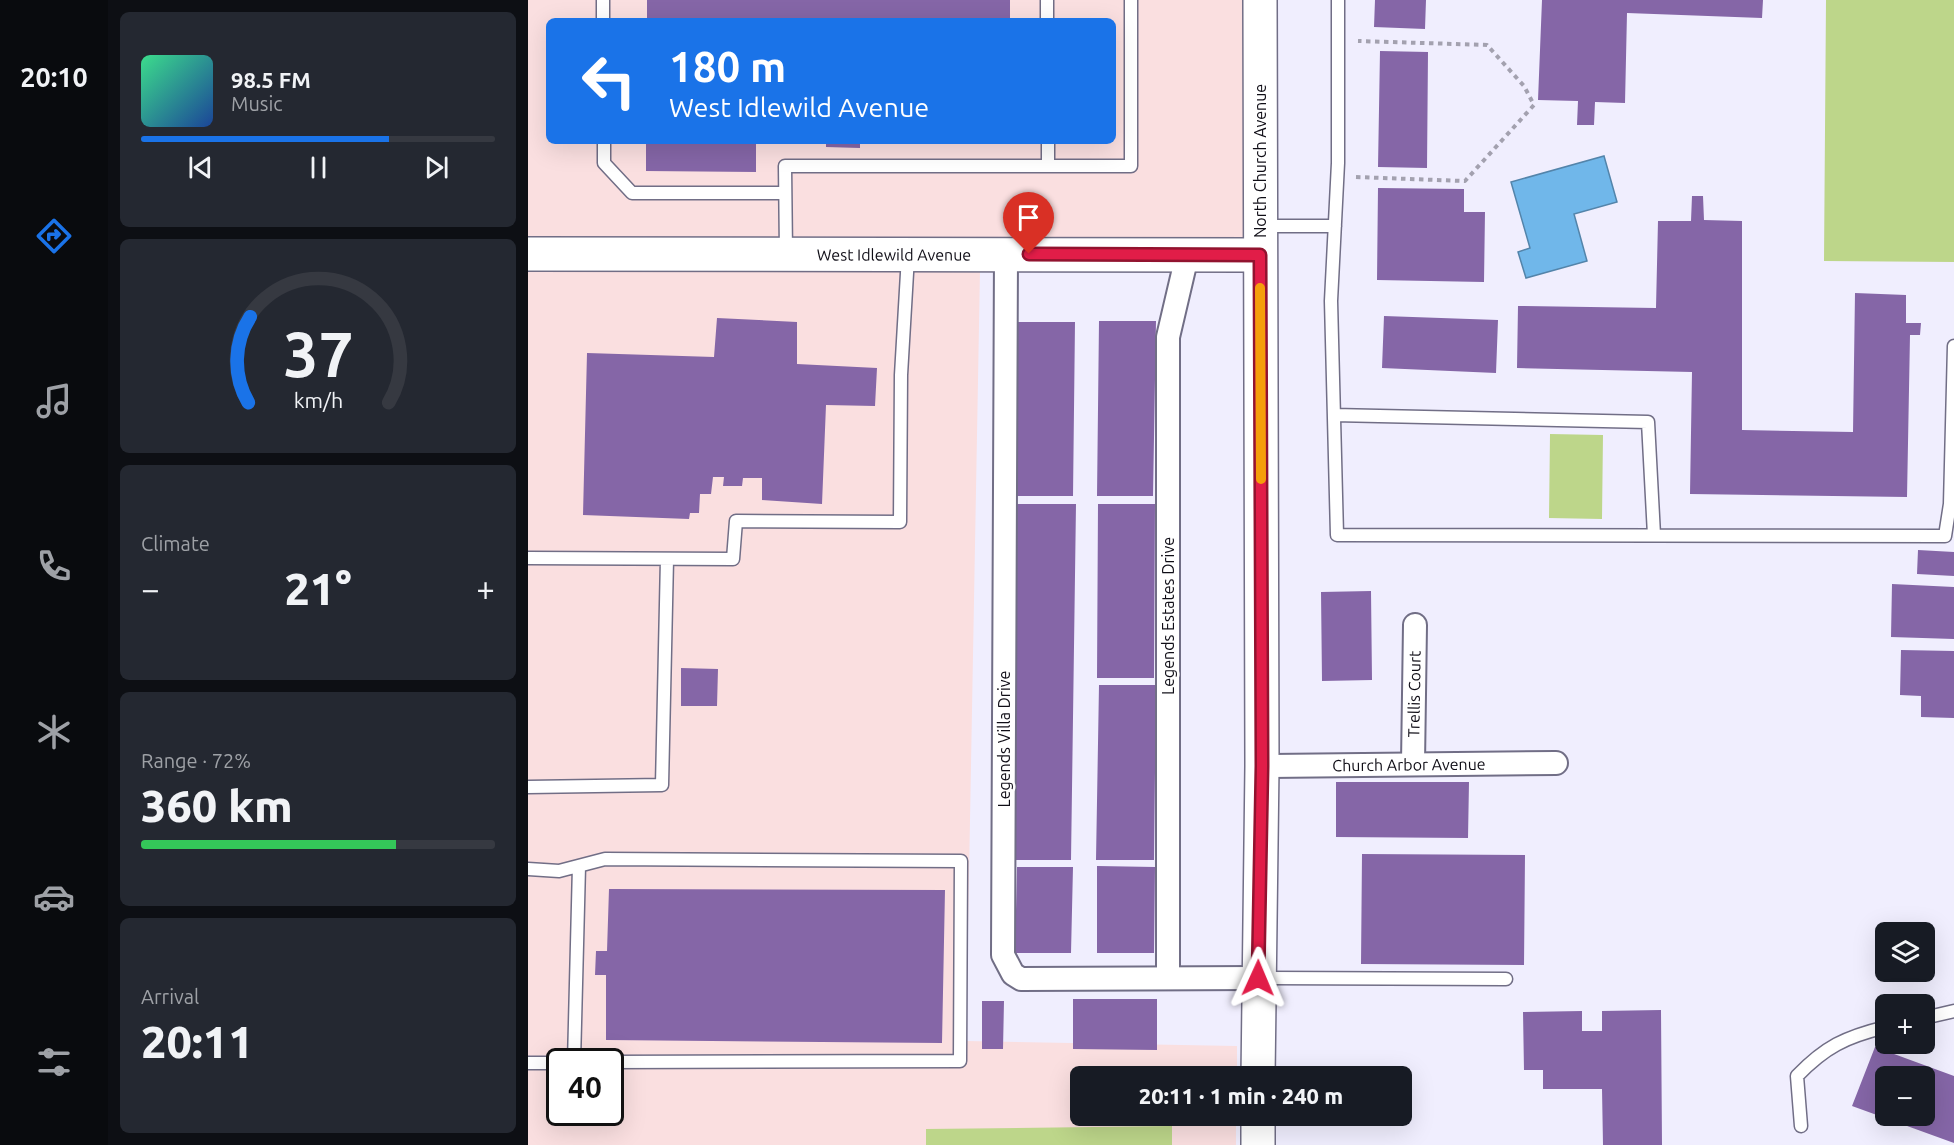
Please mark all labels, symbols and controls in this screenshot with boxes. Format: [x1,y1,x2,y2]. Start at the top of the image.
icon: left [570,42,648,120]
text: 180 m [669,43,786,90]
text: 20:10 [20,62,88,92]
text: 98.5 FM [231,67,311,92]
street label: North Church Avenue [1251,84,1269,238]
text: Music [231,92,283,115]
text: West Idlewild Avenue [669,92,929,122]
icon: previous [184,151,217,184]
icon: pause [302,151,335,184]
icon: next [420,151,453,184]
pin [1003,192,1054,254]
icon: arrive [1012,201,1045,234]
icon: directions [33,215,75,257]
street label: West Idlewild Avenue [817,245,971,264]
text: 37 [283,319,353,389]
icon: music [33,380,75,422]
text: km/h [293,388,343,412]
text: Climate [141,532,210,555]
street label: Legends Estates Drive [1159,537,1177,695]
icon: phone [33,545,75,587]
text: 21° [284,563,352,614]
text: − [141,570,160,607]
text: + [476,570,495,607]
street label: Trellis Court [1404,650,1424,738]
street label: Legends Villa Drive [995,671,1013,807]
icon: climate [33,711,75,753]
text: Range · 72% [141,749,251,772]
street label: Church Arbor Avenue [1332,755,1486,774]
text: 360 km [141,780,293,831]
icon: car [33,876,75,918]
map controls [1875,922,1935,1126]
button: layers [1875,922,1935,982]
position arrow [1226,946,1290,1010]
text: Arrival [141,985,199,1008]
button: + [1875,994,1935,1054]
text: 20:11 [141,1016,254,1067]
icon: filters [33,1041,75,1083]
speed limit sign: 40 [546,1048,624,1126]
button: − [1875,1066,1935,1126]
text: 20:11 · 1 min · 240 m [1139,1083,1343,1108]

